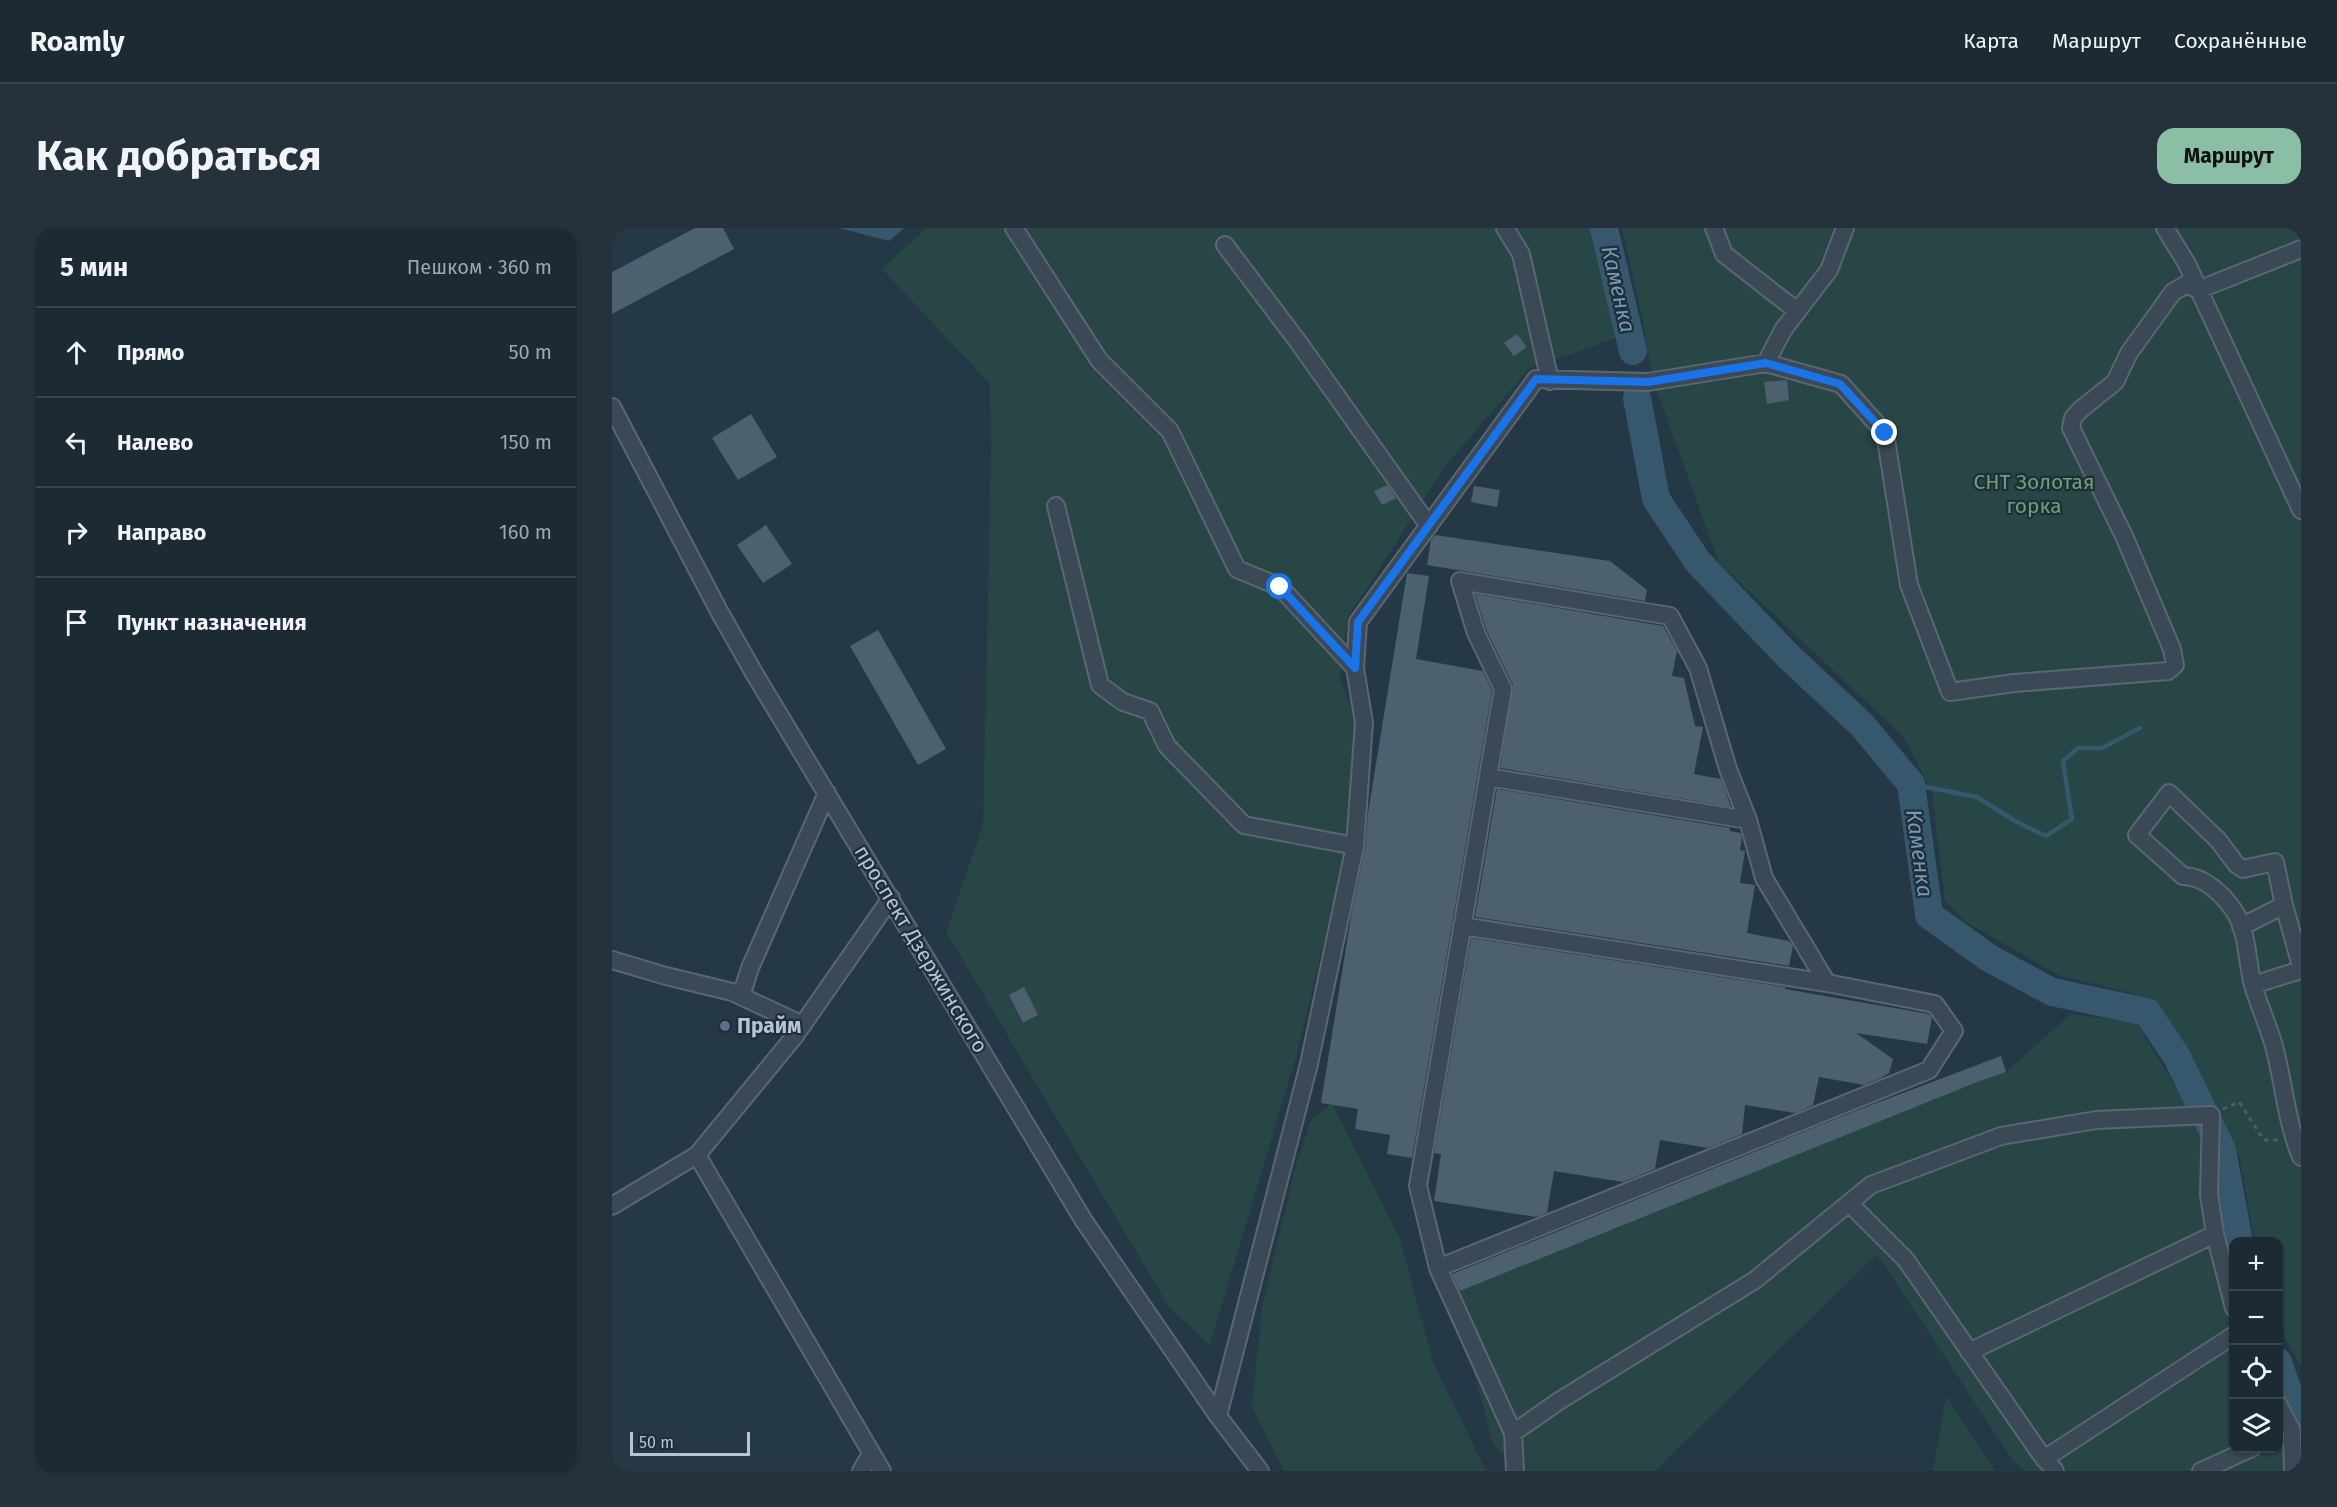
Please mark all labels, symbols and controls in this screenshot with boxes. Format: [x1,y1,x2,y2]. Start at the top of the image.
text: Roamly [30,25,124,58]
text: Карта [1963,28,2019,54]
text: Маршрут [2052,28,2141,54]
text: Сохранённые [2174,28,2307,54]
button: Маршрут [2157,128,2301,184]
text: Как добраться [36,131,322,181]
water label: Каменка [1595,243,1642,335]
text: 5 мин [60,252,128,283]
text: Пешком · 360 m [407,255,552,279]
icon: ahead [60,336,93,369]
text: Прямо [117,339,184,366]
text: 50 m [508,340,552,364]
route end [1871,419,1897,445]
icon: left [60,426,93,459]
text: Налево [117,429,193,456]
text: 150 m [500,430,552,454]
park label: СНТ Золотая горка [1974,469,2094,519]
icon: right [60,516,93,549]
text: Направо [117,519,206,546]
text: 160 m [499,520,552,544]
route start [1266,573,1292,599]
icon: arrive [60,606,93,639]
text: Пункт назначения [117,609,307,636]
water label: Каменка [1900,807,1939,899]
street label: проспект Дзержинского [849,840,993,1058]
place label: Прайм [737,1013,801,1039]
marker: Прайм [718,1019,732,1033]
map controls [2229,1237,2283,1453]
button: + [2229,1237,2283,1291]
button: − [2229,1291,2283,1345]
button: locate [2229,1345,2283,1399]
button: layers [2229,1399,2283,1453]
scale bar [630,1429,750,1456]
text: 50 m [639,1433,674,1452]

